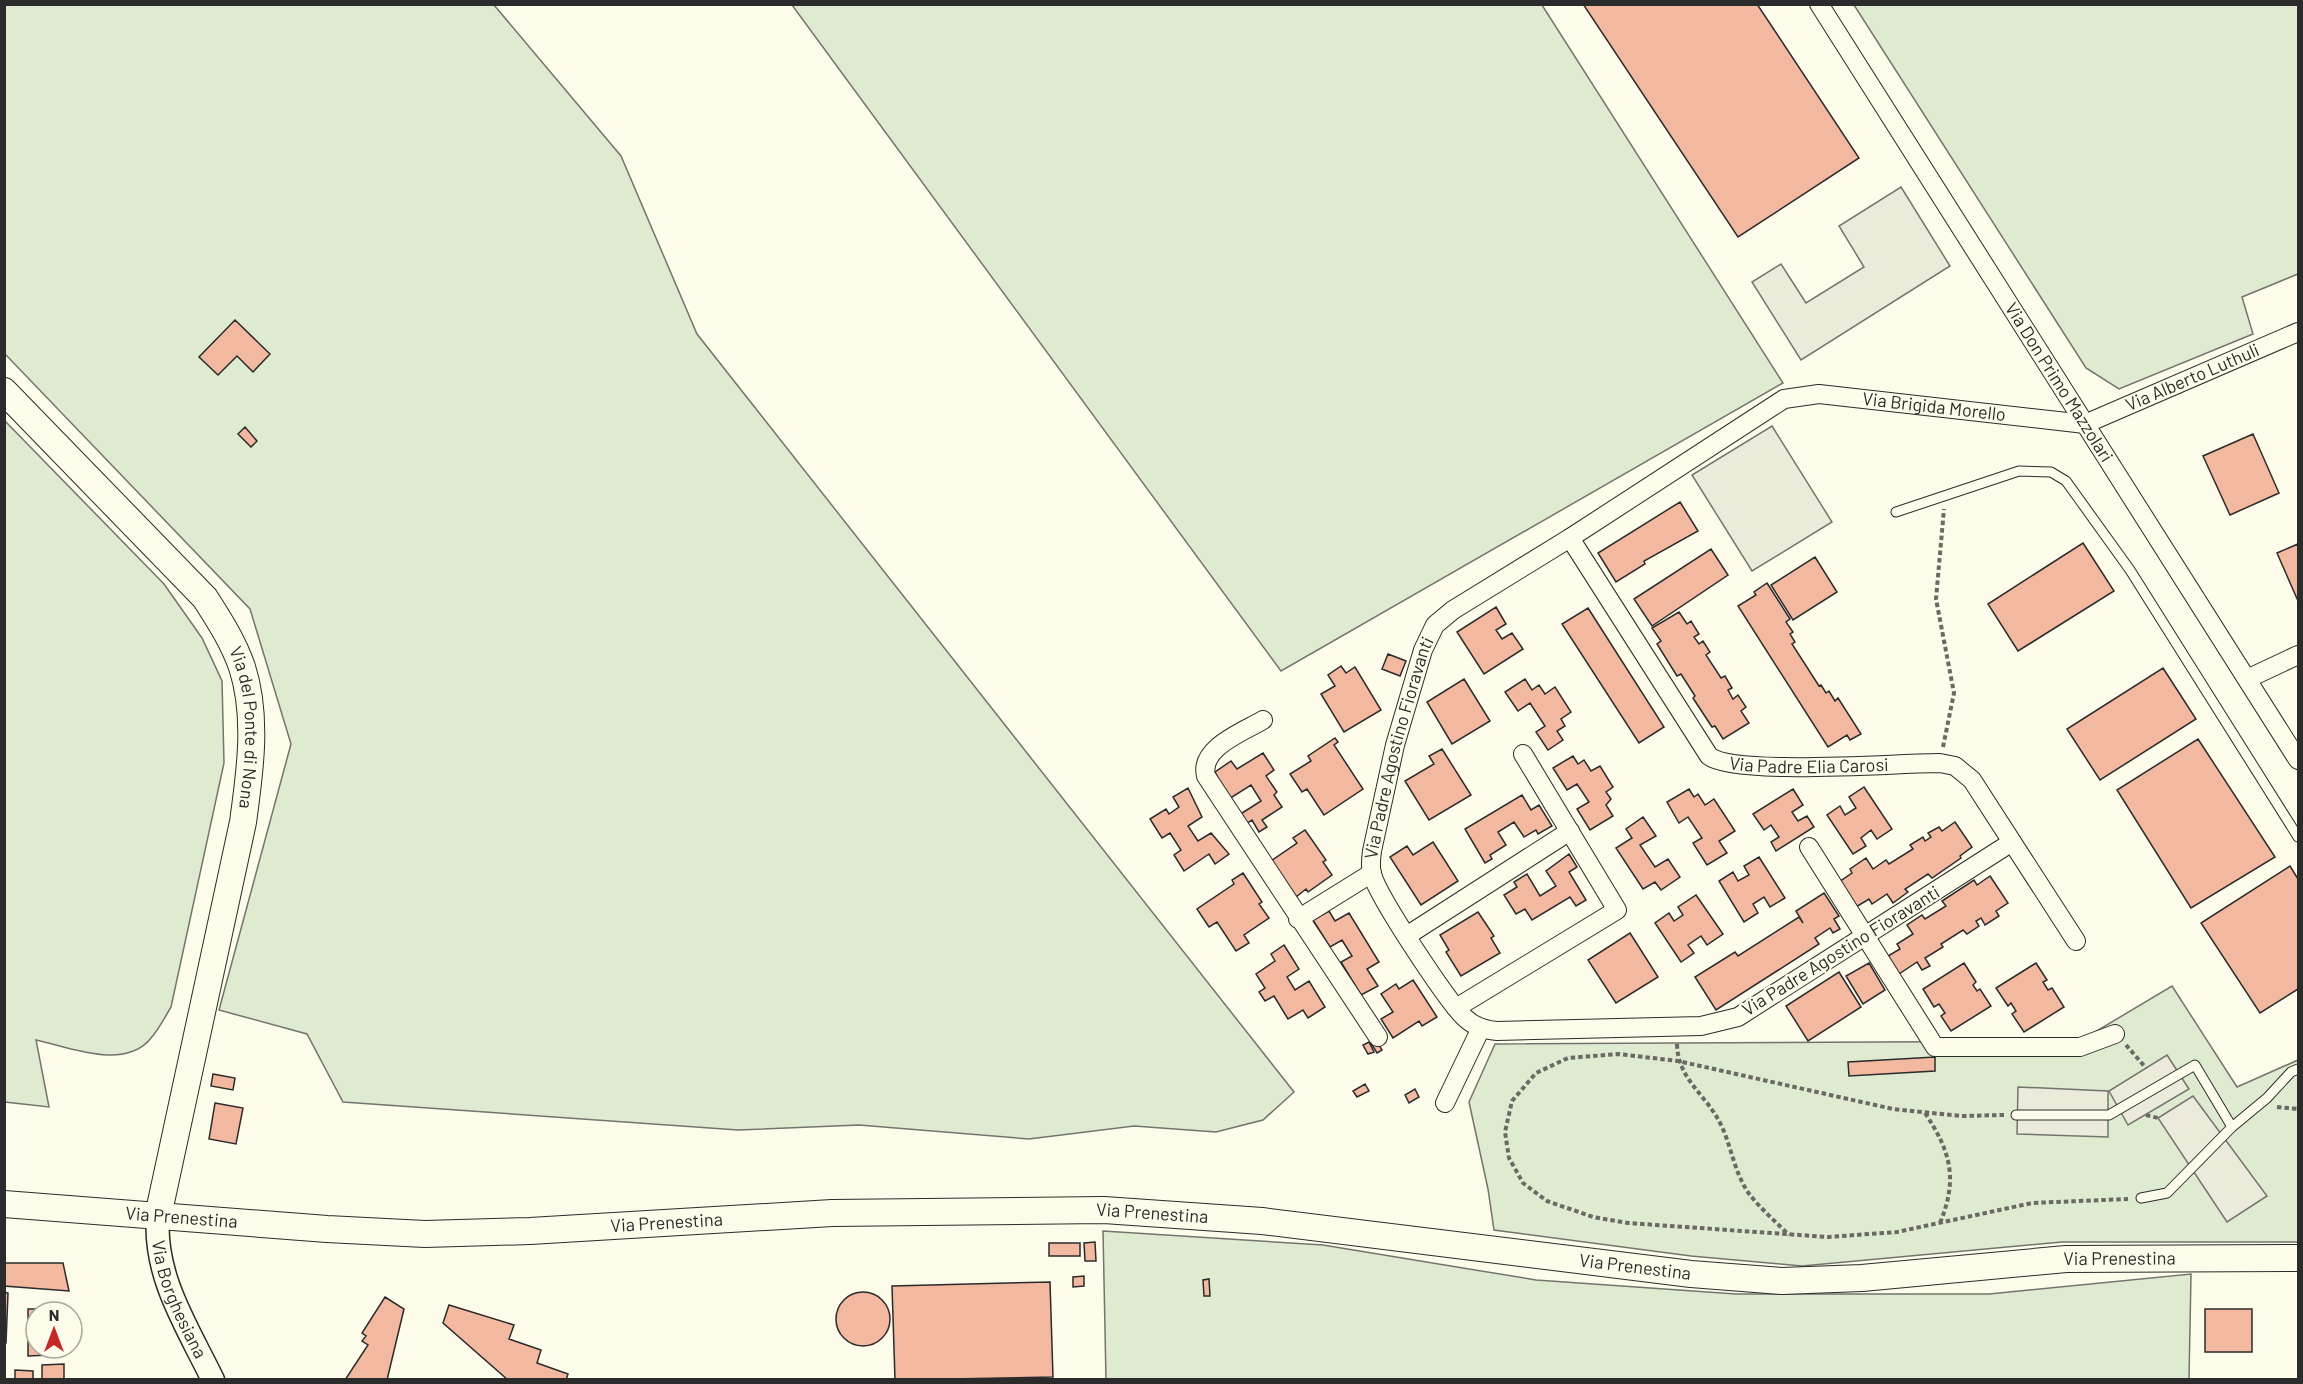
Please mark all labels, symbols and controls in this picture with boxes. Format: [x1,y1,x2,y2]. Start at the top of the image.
street label: Via Don Primo Mazzolari [2001,298,2118,466]
street label: Via Alberto Luthuli [2122,338,2262,415]
street label: Via Brigida Morello [1861,387,2007,425]
street label: Via Padre Agostino Fioravanti [1359,633,1438,860]
street label: Via del Ponte di Nona [225,643,263,810]
street label: Via Padre Elia Carosi [1728,751,1889,777]
street label: Via Padre Agostino Fioravanti [1738,880,1943,1020]
street label: Via Prenestina [1096,1198,1209,1227]
street label: Via Prenestina [125,1201,238,1232]
street label: Via Prenestina [610,1208,723,1236]
street label: Via Borghesiana [148,1239,212,1362]
street label: Via Prenestina [2063,1247,2176,1269]
street label: Via Prenestina [1578,1248,1692,1284]
north arrow [24,1300,84,1360]
text: N [49,1305,59,1324]

